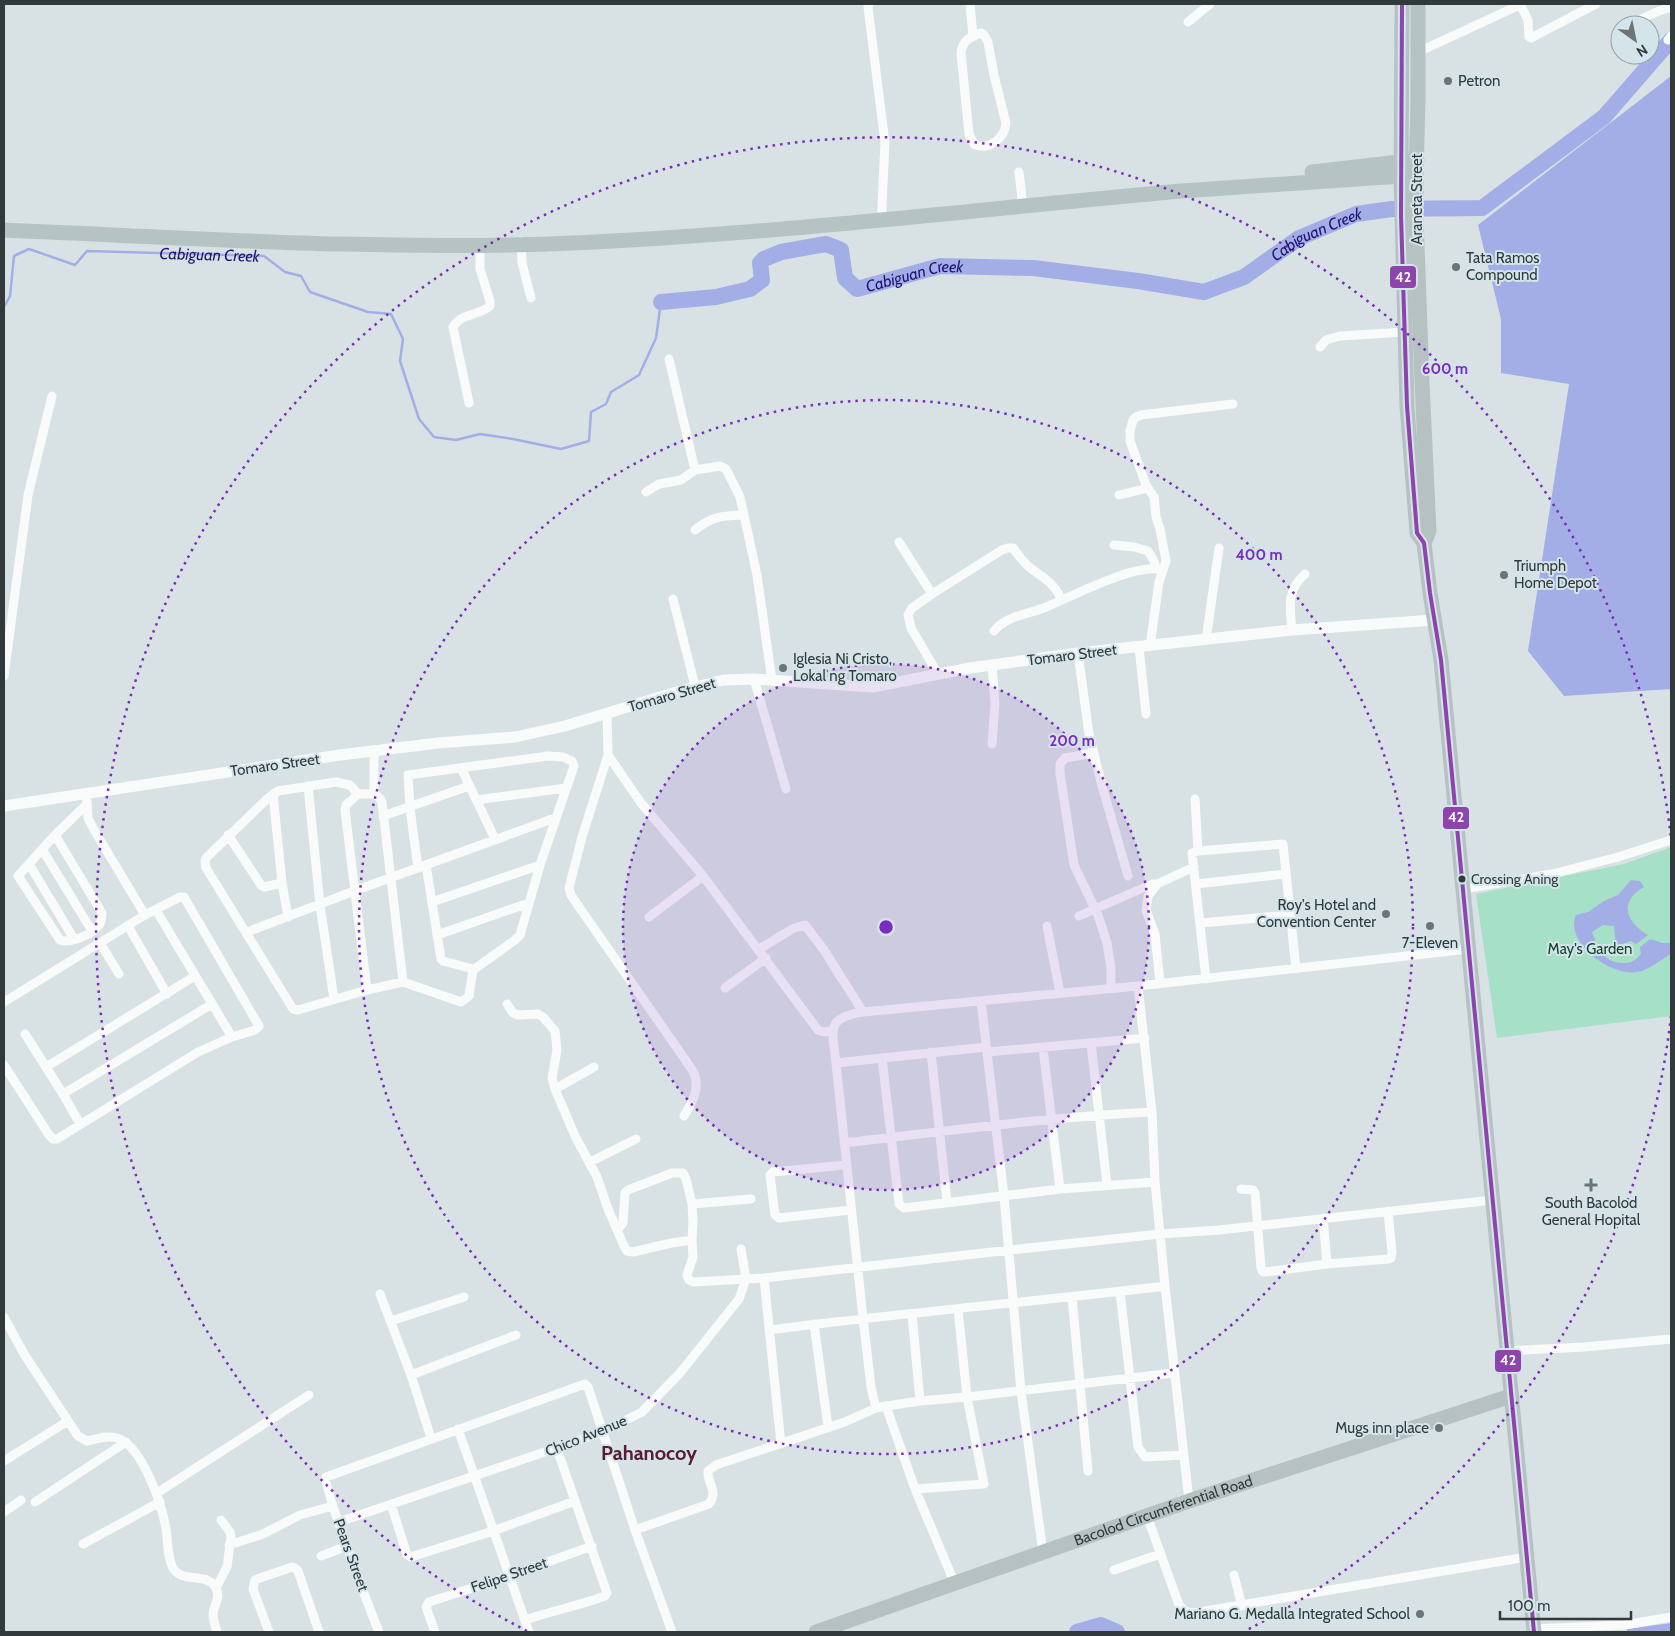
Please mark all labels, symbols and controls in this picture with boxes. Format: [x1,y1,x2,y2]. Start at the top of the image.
north arrow [1610,15,1660,65]
text: N [1633,41,1651,61]
place label: Petron [1458,72,1500,90]
marker: Petron [1442,75,1454,87]
street label: Araneta Street [1408,153,1426,245]
water label: Cabiguan Creek [1267,204,1364,265]
water label: Cabiguan Creek [159,244,261,265]
place label: Tata Ramos Compound [1466,249,1540,284]
water label: Cabiguan Creek [863,256,965,296]
marker: Tata Ramos Compound [1450,261,1462,273]
line badge: 42 [1389,265,1417,289]
text: 42 [1395,268,1411,286]
text: 600 m [1422,360,1468,378]
text: 400 m [1236,546,1282,564]
place label: Triumph Home Depot [1514,557,1597,592]
marker: Triumph Home Depot [1498,569,1510,581]
street label: Tomaro Street [1026,641,1118,669]
place label: Iglesia Ni Cristo, Lokal ng Tomaro [793,650,897,685]
marker: Iglesia Ni Cristo, Lokal ng Tomaro [777,662,789,674]
street label: Tomaro Street [626,674,718,716]
text: 200 m [1049,732,1095,750]
street label: Tomaro Street [229,750,321,780]
line badge: 42 [1442,806,1470,830]
text: 42 [1448,808,1464,826]
place label: Crossing Aning [1471,870,1559,888]
marker: Crossing Aning [1457,874,1467,884]
place label: Roy's Hotel and Convention Center [1257,896,1376,931]
marker: Roy's Hotel and Convention Center [1380,908,1392,920]
centre of rings [877,918,895,936]
marker: 7-Eleven [1424,920,1436,932]
place label: 7-Eleven [1402,934,1458,952]
park label: May's Garden [1548,940,1632,958]
marker: South Bacolod General Hopital [1584,1178,1598,1192]
place label: South Bacolod General Hopital [1542,1194,1641,1229]
line badge: 42 [1494,1349,1522,1373]
text: 42 [1500,1351,1516,1369]
street label: Chico Avenue [543,1411,630,1461]
place label: Mugs inn place [1335,1419,1429,1437]
marker: Mugs inn place [1433,1422,1445,1434]
district label: Pahanocoy [601,1441,697,1465]
street label: Bacolod Circumferential Road [1072,1472,1255,1550]
street label: Pears Street [330,1516,372,1594]
street label: Felipe Street [468,1554,550,1596]
scale bar [1500,1588,1631,1620]
text: 100 m [1508,1597,1550,1615]
place label: Mariano G. Medalla Integrated School [1174,1605,1410,1623]
marker: Mariano G. Medalla Integrated School [1414,1608,1426,1620]

